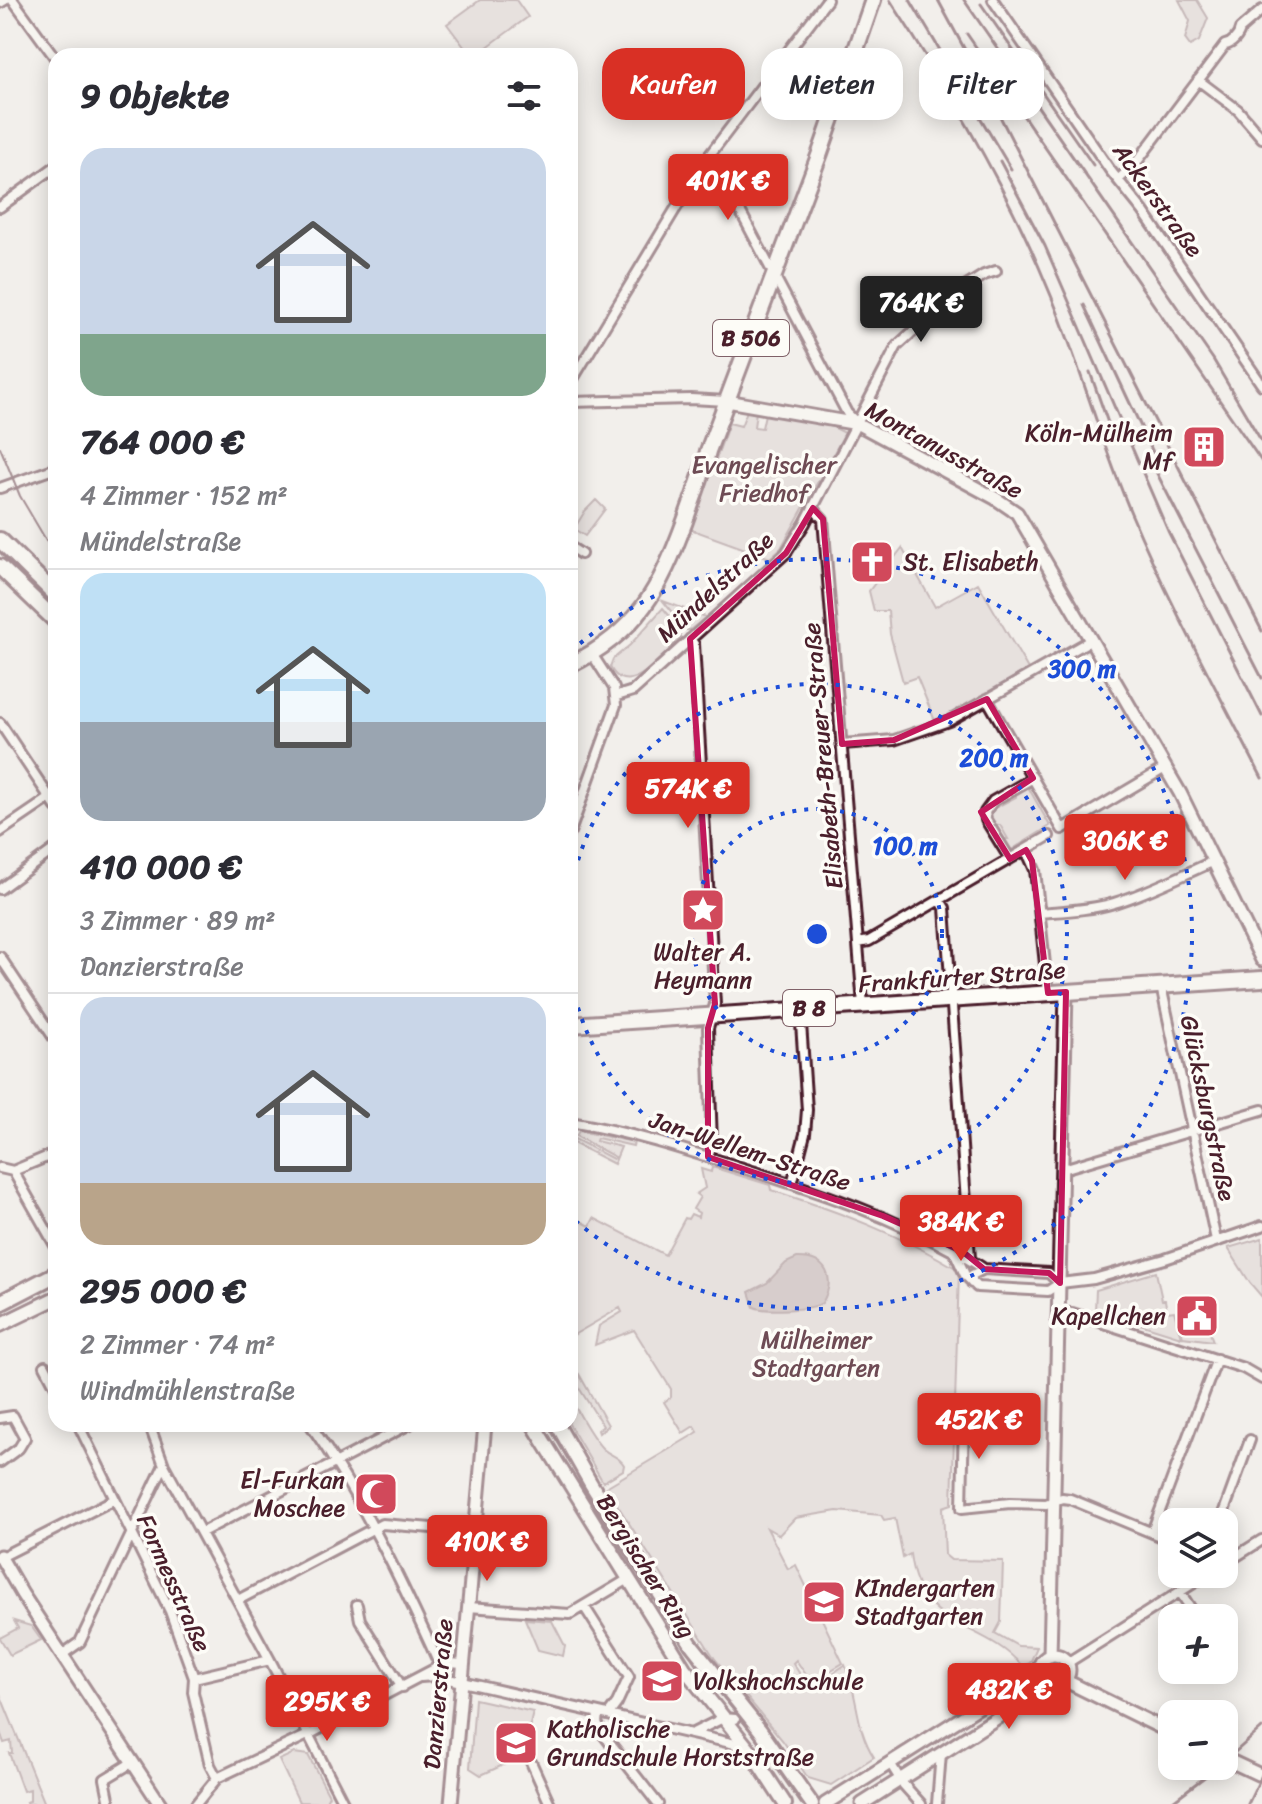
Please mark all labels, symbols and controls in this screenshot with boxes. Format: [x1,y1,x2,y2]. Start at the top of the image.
chip: Kaufen [602,48,745,120]
chip: Mieten [761,48,903,120]
chip: Filter [919,48,1044,120]
text: 9 Objekte [80,66,229,126]
icon: filters [502,74,546,118]
street label: Ackerstraße [1101,133,1215,267]
pin: 401K € [663,154,793,222]
text: 401K € [686,157,770,203]
icon: home [241,200,385,344]
pin: 764K € [856,276,986,344]
text: 764K € [878,279,964,325]
road number: B 506 [713,320,789,356]
street label: Montanusstraße [857,389,1031,511]
text: 764 000 € [80,412,245,472]
place label: Köln-Mülheim Mf [1025,412,1176,482]
building icon: Köln-Mülheim Mf [1180,423,1228,471]
park label: Evangelischer Friedhof [691,444,839,514]
text: 4 Zimmer · 152 m² [80,472,288,518]
text: Mündelstraße [80,518,241,564]
street label: Mündelstraße [646,521,784,653]
church icon: St. Elisabeth [848,538,896,586]
place label: St. Elisabeth [903,541,1039,583]
street label: Elisabeth-Breuer-Straße [790,621,856,891]
icon: home [241,625,385,769]
text: 300 m [1047,648,1117,690]
text: 200 m [959,737,1029,779]
pin: 574K € [623,762,753,830]
text: 574K € [645,765,731,811]
pin: 306K € [1060,814,1190,882]
text: 306K € [1082,817,1168,863]
text: 100 m [872,825,938,867]
text: 410 000 € [80,837,242,897]
place icon: Walter A. Heymann [679,886,727,934]
text: 3 Zimmer · 89 m² [80,897,275,943]
centre of rings [803,920,831,948]
place label: Walter A. Heymann [653,931,753,1001]
text: Danzierstraße [80,943,244,989]
street label: Frankfurter Straße [857,949,1067,1005]
road number: B 8 [783,990,835,1026]
street label: Glücksburgstraße [1168,1011,1248,1205]
icon: home [241,1049,385,1193]
street label: Jan-Wellem-Straße [643,1098,856,1203]
pin: 384K € [896,1195,1026,1263]
text: 384K € [918,1198,1004,1244]
text: 295 000 € [80,1261,246,1321]
public building icon: Kapellchen [1173,1292,1221,1340]
place label: Kapellchen [1052,1295,1166,1337]
park label: Mülheimer Stadtgarten [752,1319,880,1389]
text: 2 Zimmer · 74 m² [80,1321,276,1367]
text: Windmühlenstraße [80,1367,295,1413]
pin: 452K € [914,1393,1044,1461]
text: 452K € [936,1396,1022,1442]
place label: El-Furkan Moschee [240,1459,345,1529]
mosque icon: El-Furkan Moschee [352,1470,400,1518]
street label: Bergischer Ring [585,1485,707,1647]
street label: Formesstraße [125,1507,223,1659]
map controls [1158,1508,1238,1780]
button: layers [1158,1508,1238,1588]
pin: 410K € [422,1515,552,1583]
text: 410K € [445,1518,529,1564]
place label: KIndergarten Stadtgarten [855,1567,995,1637]
school or university icon: KIndergarten Stadtgarten [800,1578,848,1626]
button: + [1158,1604,1238,1684]
street label: Danzierstraße [410,1617,466,1771]
school or university icon: Volkshochschule [638,1657,686,1705]
place label: Volkshochschule [693,1660,864,1702]
pin: 482K € [944,1663,1074,1731]
text: 482K € [966,1666,1052,1712]
pin: 295K € [262,1675,392,1743]
text: 295K € [284,1678,370,1724]
button: − [1158,1700,1238,1780]
place label: Katholische Grundschule Horststraße [547,1708,814,1778]
school or university icon: Katholische Grundschule Horststraße [492,1719,540,1767]

